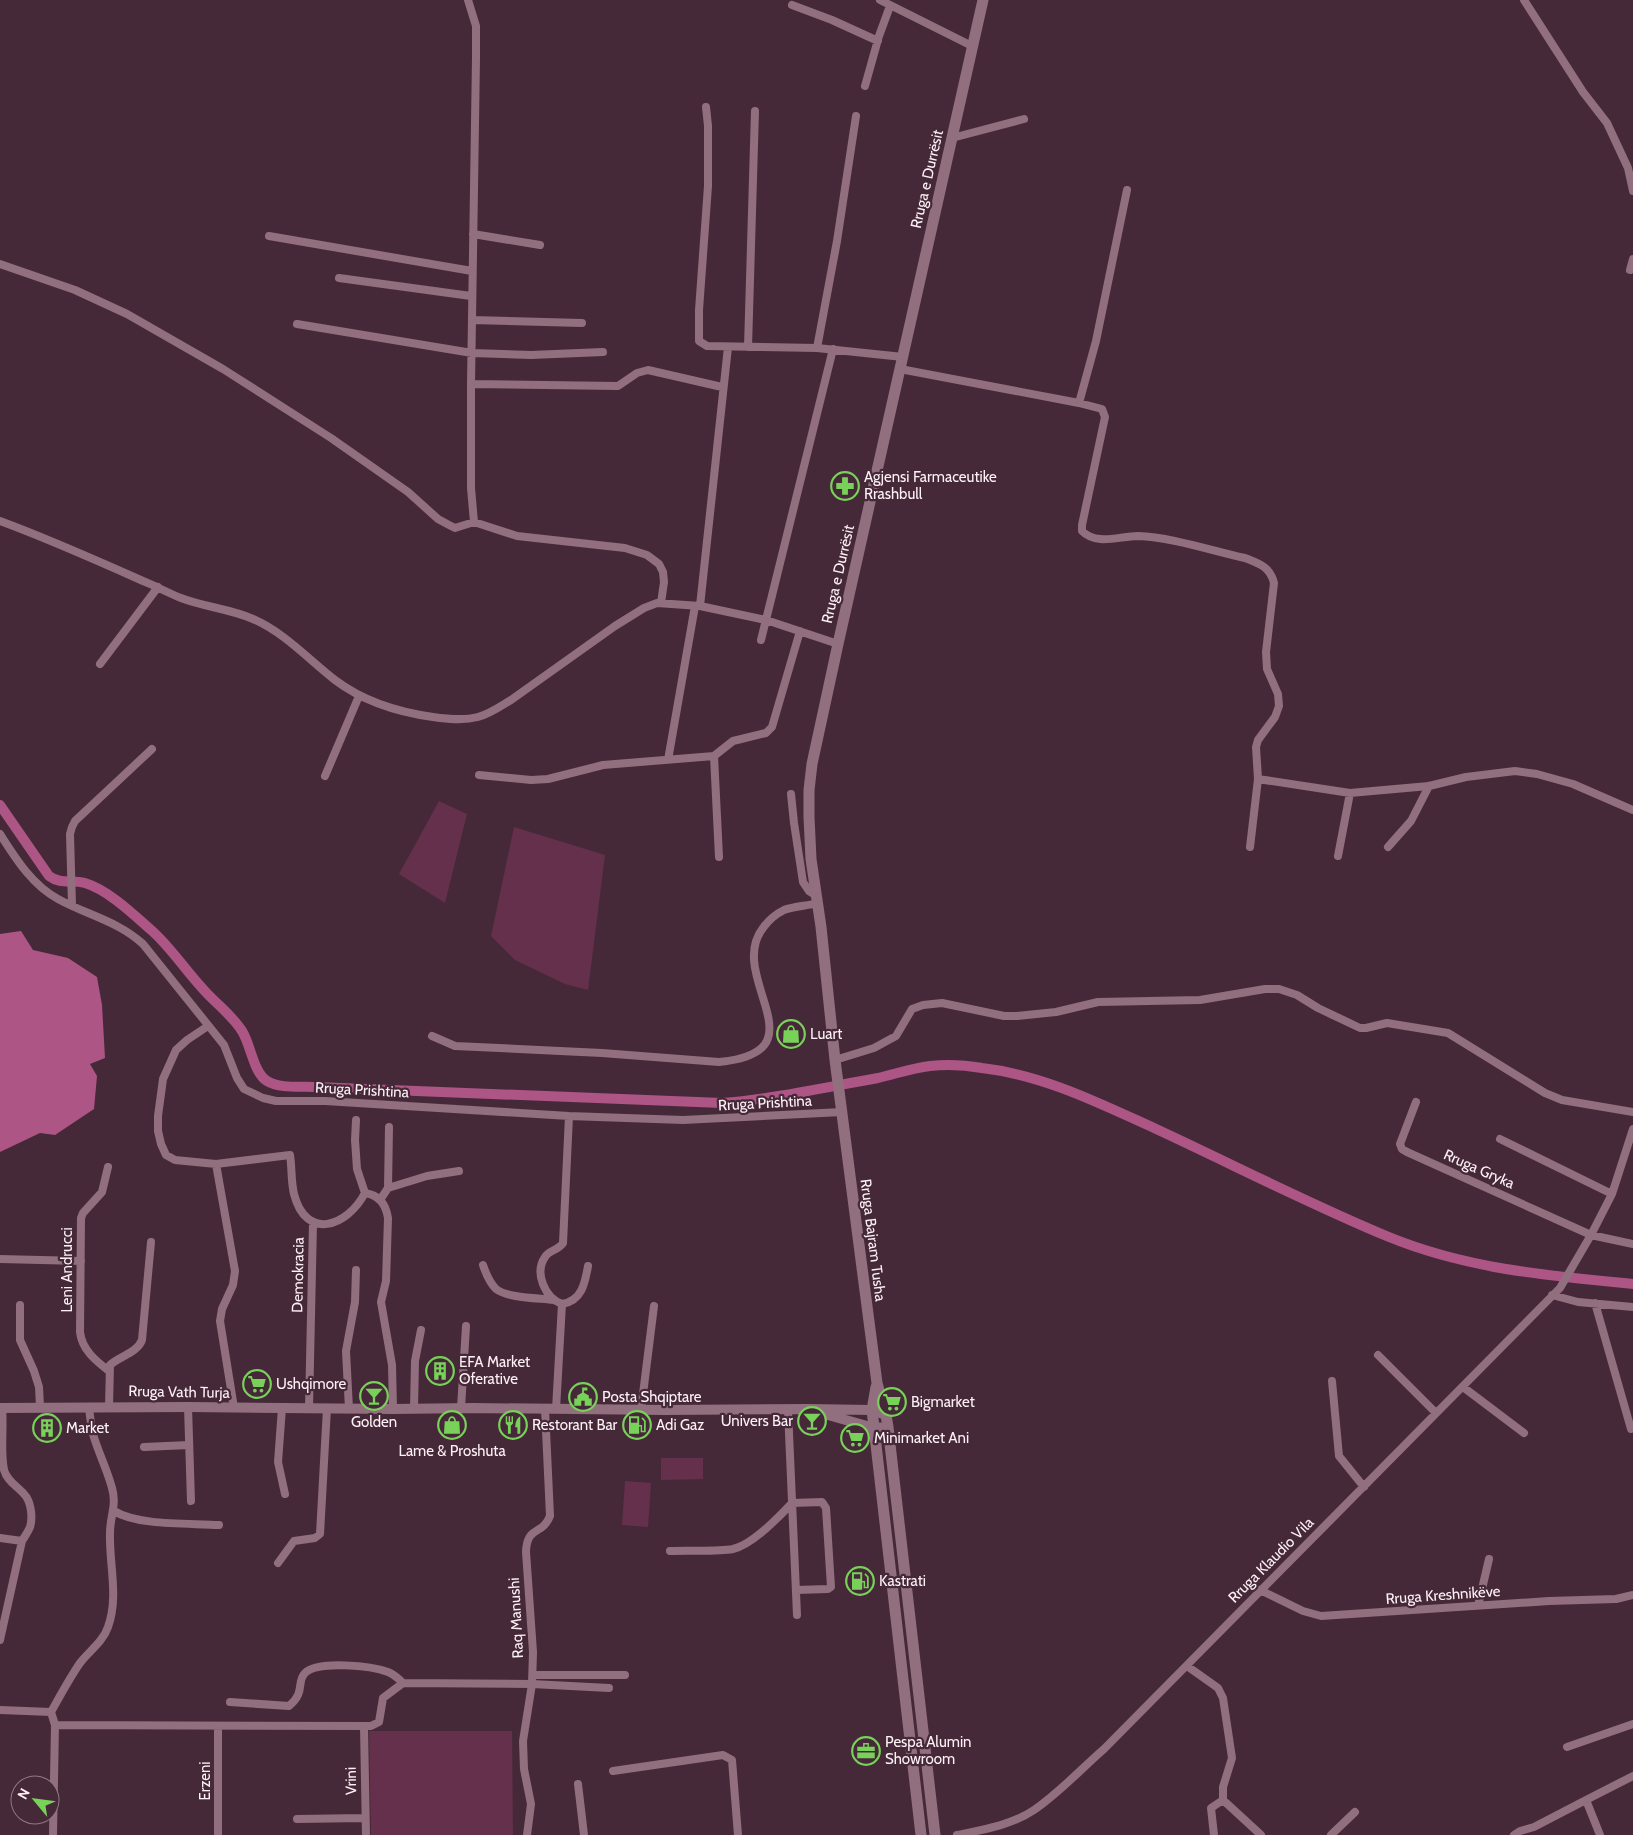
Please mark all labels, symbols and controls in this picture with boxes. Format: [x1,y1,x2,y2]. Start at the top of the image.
street label: Rruga e Durrësit [907,128,947,230]
place label: Agjensi Farmaceutike Rrashbull [864,468,997,503]
pharmacy icon: Agjensi Farmaceutike Rrashbull [830,471,860,501]
street label: Rruga e Durrësit [818,523,858,625]
shop icon: Luart [776,1019,806,1049]
place label: Luart [810,1025,842,1043]
street label: Rruga Prishtina [315,1079,410,1101]
street label: Rruga Prishtina [718,1092,813,1114]
street label: Rruga Gryka [1441,1145,1518,1193]
street label: Rruga Bajram Tusha [857,1178,890,1303]
street label: Leni Andrucci [58,1227,76,1313]
street label: Demokracia [288,1236,308,1313]
place label: EFA Market Oferative [459,1353,530,1388]
building icon: EFA Market Oferative [425,1356,455,1386]
supermarket icon: Ushqimore [242,1369,272,1399]
place label: Ushqimore [276,1375,346,1393]
bar icon: Golden [359,1381,389,1411]
street label: Rruga Vath Turja [128,1382,231,1402]
public building icon: Posta Shqiptare [568,1382,598,1412]
supermarket icon: Bigmarket [877,1387,907,1417]
place label: Posta Shqiptare [602,1388,702,1406]
place label: Bigmarket [911,1393,975,1411]
bar icon: Univers Bar [797,1406,827,1436]
shop icon: Lame & Proshuta [437,1410,467,1440]
restaurant icon: Restorant Bar [498,1410,528,1440]
fuel station icon: Adi Gaz [622,1410,652,1440]
place label: Univers Bar [721,1412,793,1430]
building icon: Market [32,1413,62,1443]
place label: Golden [351,1413,397,1431]
place label: Restorant Bar [532,1416,618,1434]
place label: Adi Gaz [656,1416,704,1434]
place label: Market [66,1419,109,1437]
supermarket icon: Minimarket Ani [840,1423,870,1453]
place label: Minimarket Ani [874,1429,969,1447]
place label: Lame & Proshuta [398,1442,506,1460]
street label: Rruga Klaudio Vila [1224,1513,1318,1607]
fuel station icon: Kastrati [845,1566,875,1596]
place label: Kastrati [879,1572,926,1590]
street label: Raq Manushi [505,1577,527,1659]
street label: Rruga Kreshnikëve [1385,1582,1501,1608]
place label: Pespa Alumin Showroom [885,1733,971,1768]
office icon: Pespa Alumin Showroom [851,1736,881,1766]
street label: Erzeni [196,1761,214,1801]
street label: Vrini [342,1767,360,1795]
north arrow [10,1775,60,1825]
text: N [13,1785,34,1802]

